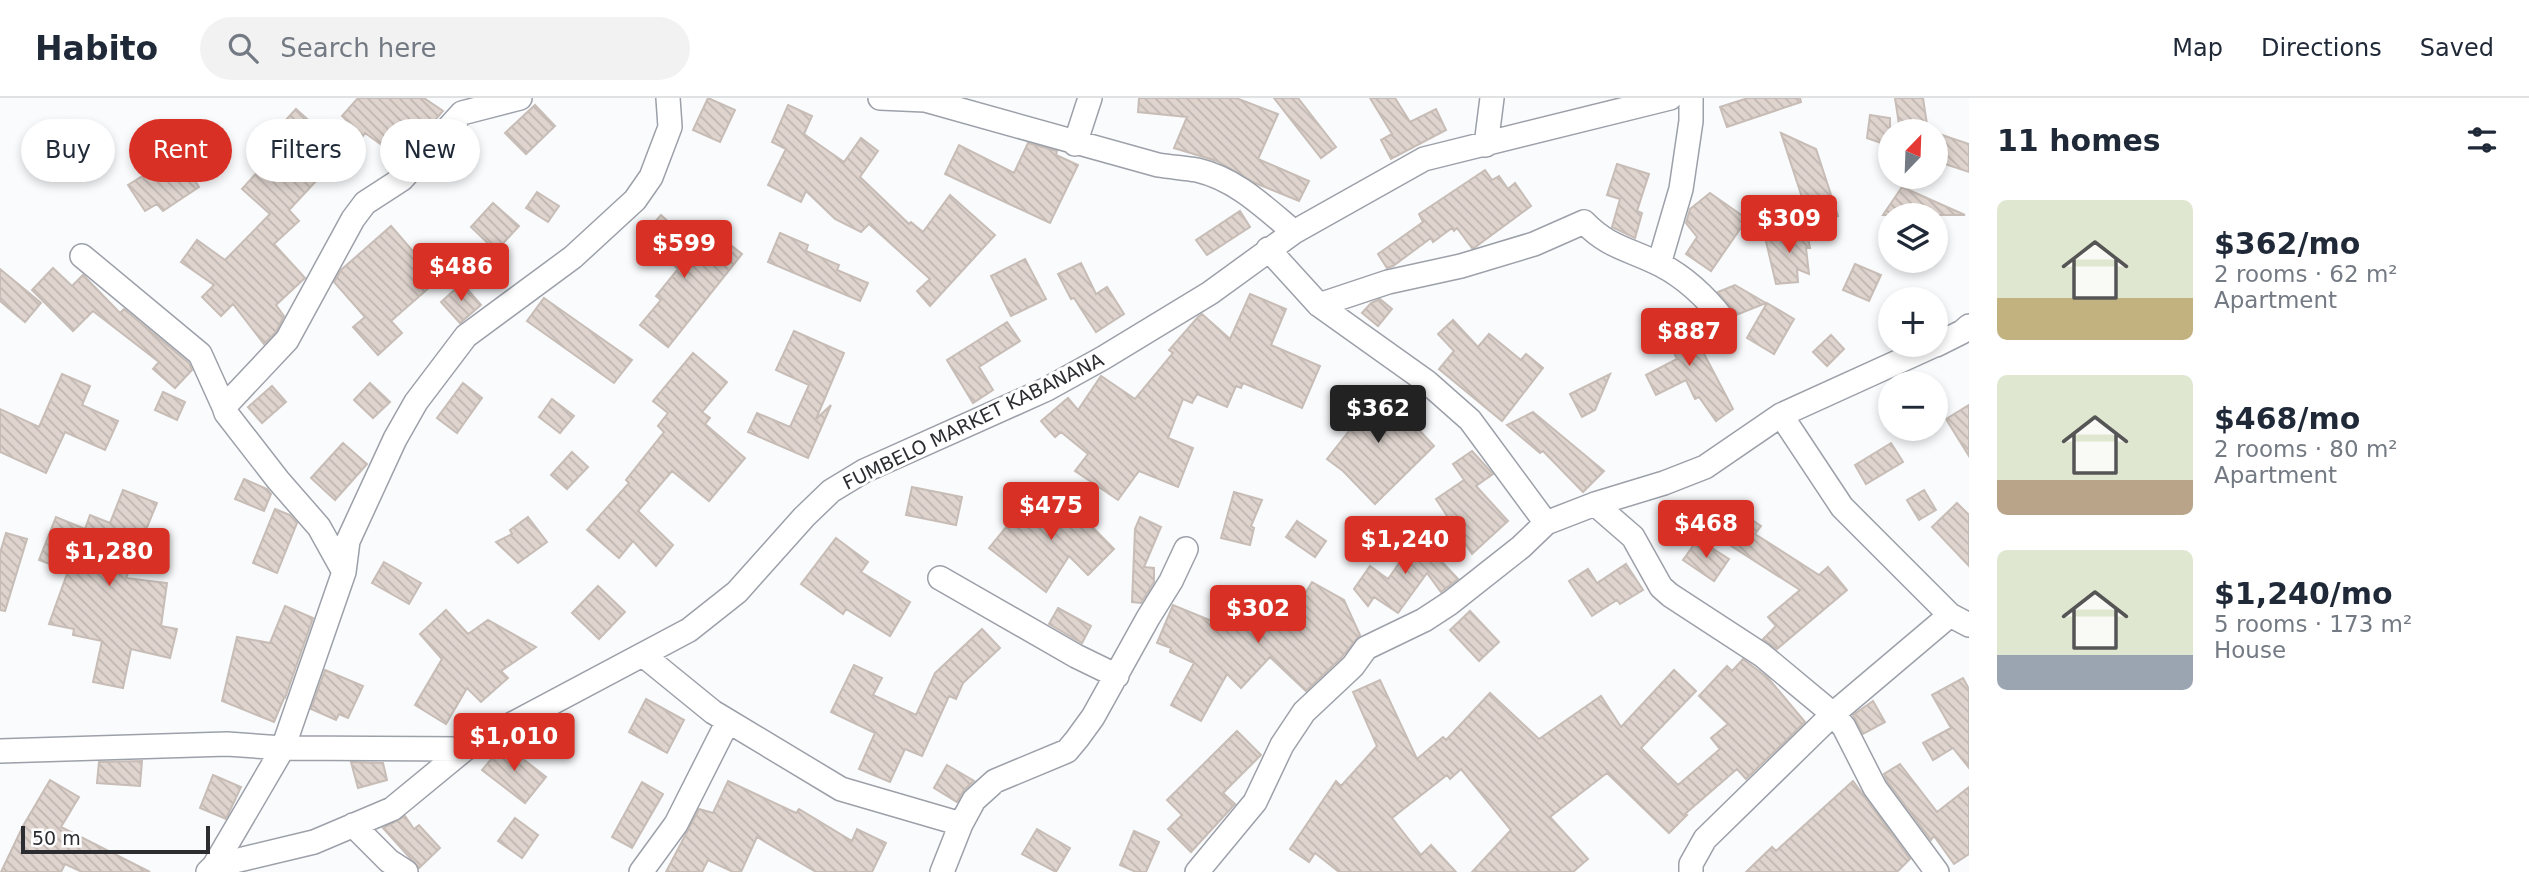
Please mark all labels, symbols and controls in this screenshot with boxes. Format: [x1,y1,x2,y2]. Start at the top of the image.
search box [200,17,690,80]
text: Habito [35,29,158,68]
icon: search [224,29,262,67]
text: Search here [280,33,436,63]
text: Map [2172,34,2223,62]
text: Directions [2261,34,2382,62]
text: Saved [2420,34,2494,62]
chip: Buy [21,119,115,182]
chip: Rent [129,119,232,182]
chip: Filters [246,119,366,182]
chip: New [380,119,480,182]
north arrow [1878,119,1948,189]
map controls [1878,119,1948,441]
icon: filters [2463,121,2501,159]
text: 11 homes [1997,123,2161,158]
pin: $309 [1748,195,1830,255]
button: layers [1878,203,1948,273]
text: $309 [1757,205,1821,231]
pin: $599 [643,220,725,280]
text: $362/mo [2214,226,2360,261]
icon: home [2053,228,2137,312]
text: $599 [652,230,716,256]
pin: $486 [420,244,502,303]
text: $486 [429,253,493,279]
text: 2 rooms · 62 m² [2214,261,2398,287]
button: + [1878,287,1948,357]
text: Apartment [2214,287,2337,313]
pin: $887 [1648,308,1730,368]
text: $887 [1657,318,1721,344]
street label: FUMBELO MARKET KABANANA [839,348,1107,494]
button: − [1878,371,1948,441]
pin: $362 [1337,386,1419,445]
text: $362 [1346,395,1410,421]
text: $468/mo [2214,401,2360,436]
icon: home [2053,403,2137,487]
text: 2 rooms · 80 m² [2214,436,2398,462]
text: Apartment [2214,462,2337,488]
pin: $475 [1010,482,1092,542]
text: $475 [1019,492,1083,518]
pin: $468 [1665,500,1747,560]
text: $468 [1674,510,1738,536]
pin: $1,240 [1348,517,1462,576]
text: $1,240 [1361,526,1449,552]
pin: $1,280 [52,528,166,588]
text: $1,280 [65,538,153,564]
text: $1,240/mo [2214,576,2393,611]
icon: home [2053,578,2137,662]
pin: $302 [1217,586,1299,645]
text: $302 [1226,595,1290,621]
text: 5 rooms · 173 m² [2214,611,2412,637]
text: House [2214,637,2286,663]
pin: $1,010 [457,714,571,773]
text: $1,010 [470,723,558,749]
scale bar [21,823,210,855]
text: 50 m [32,827,81,849]

